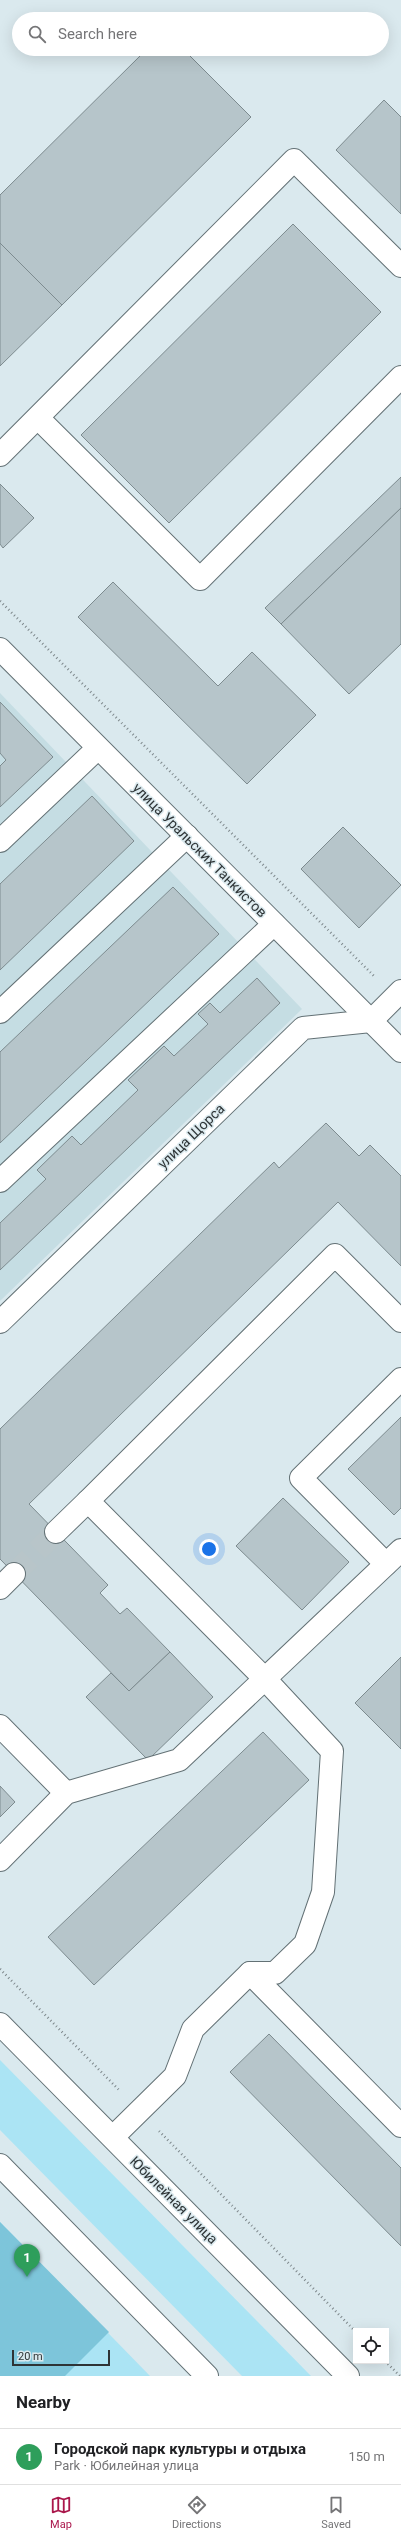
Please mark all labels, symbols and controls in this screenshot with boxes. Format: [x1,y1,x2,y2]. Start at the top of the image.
search box [12,12,389,56]
icon: search [26,23,48,45]
text: Search here [58,25,137,43]
street label: улица Уральских Танкистов [130,780,270,920]
street label: улица Щорса [154,1100,228,1172]
your location [199,1539,219,1559]
street label: Юбилейная улица [127,2153,221,2247]
pin: 1 [14,2244,40,2277]
map controls [353,2328,389,2364]
button: locate [353,2328,389,2364]
scale bar [12,2348,110,2367]
text: 20 m [18,2350,43,2363]
text: Nearby [16,2392,71,2412]
text: Городской парк культуры и отдыха [54,2440,306,2458]
text: 1 [25,2449,33,2464]
text: 150 m [348,2449,385,2464]
text: Park · Юбилейная улица [54,2458,199,2473]
tab: Map [50,2494,72,2531]
tab: Directions [172,2494,221,2531]
tab: Saved [321,2494,351,2531]

